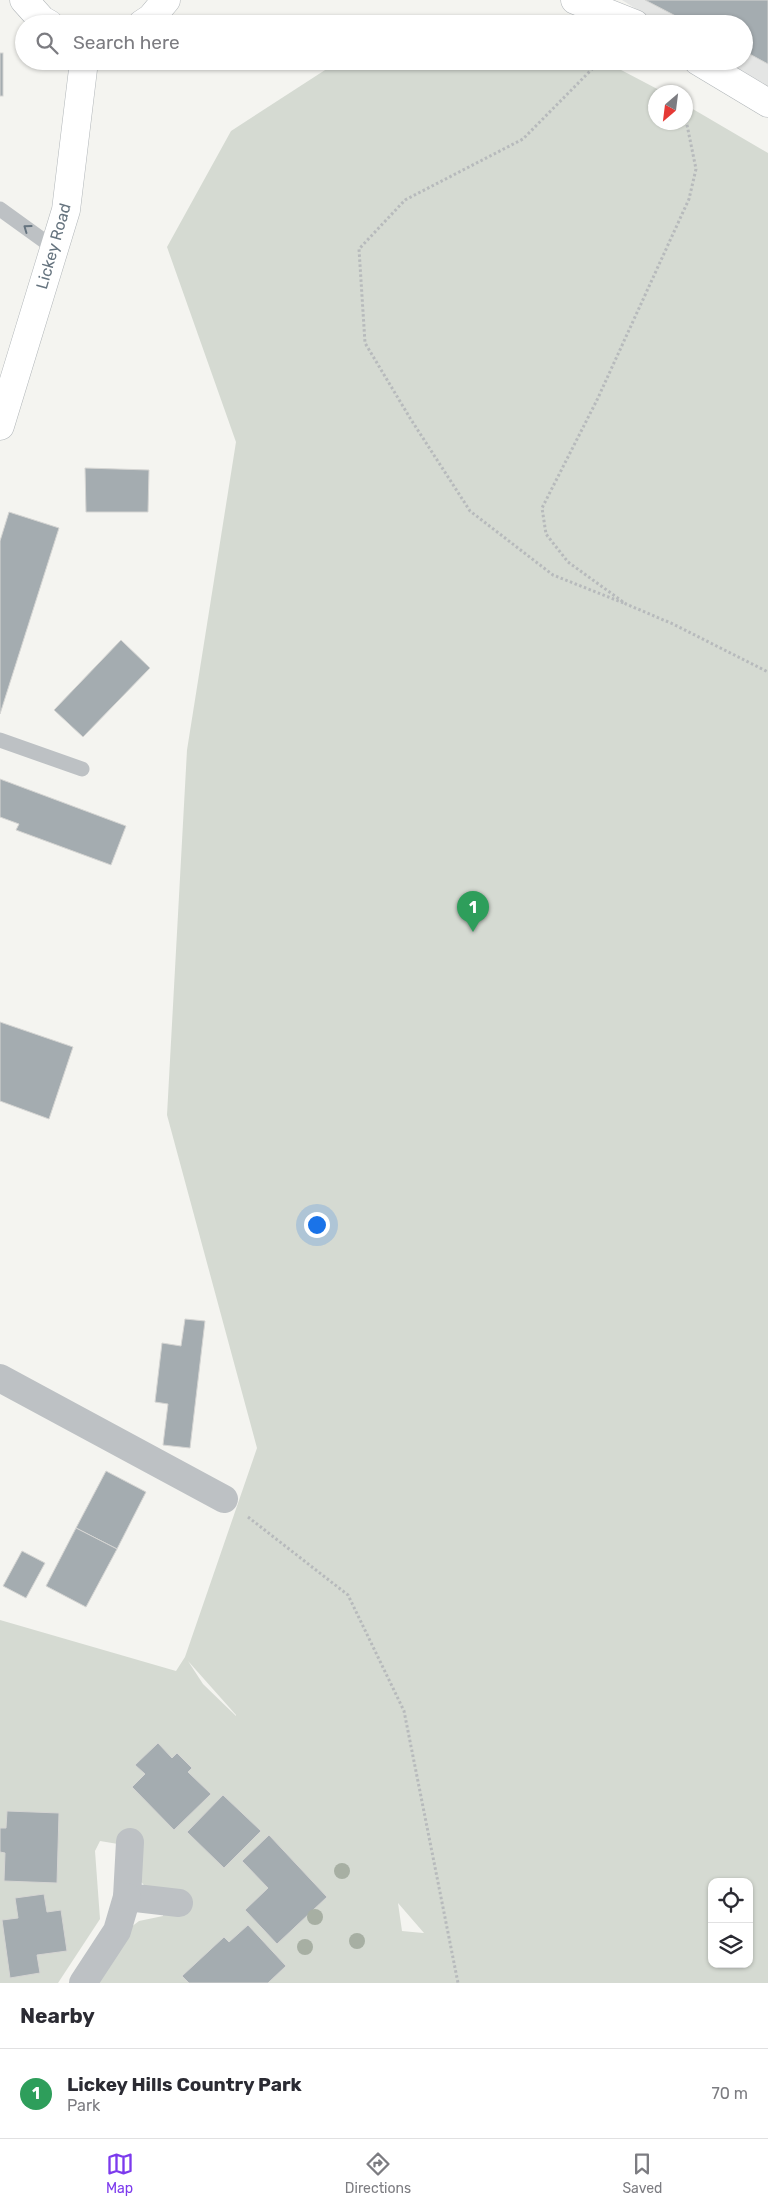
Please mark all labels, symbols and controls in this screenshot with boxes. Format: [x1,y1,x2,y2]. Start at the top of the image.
search box [15,15,753,70]
icon: search [33,29,61,57]
text: Search here [73,31,180,54]
north arrow [648,85,693,130]
street label: Lickey Road [32,201,75,291]
one-way arrow [24,225,33,234]
pin: 1 [457,891,489,932]
your location [304,1212,330,1238]
map controls [708,1878,753,1968]
button: locate [708,1878,753,1923]
button: layers [708,1923,753,1968]
text: Nearby [20,2003,95,2028]
text: Lickey Hills Country Park [67,2073,302,2096]
text: 1 [32,2084,40,2103]
text: 70 m [711,2084,748,2103]
text: Park [67,2096,100,2115]
tab: Map [106,2150,134,2197]
tab: Directions [345,2150,411,2197]
tab: Saved [622,2150,662,2197]

